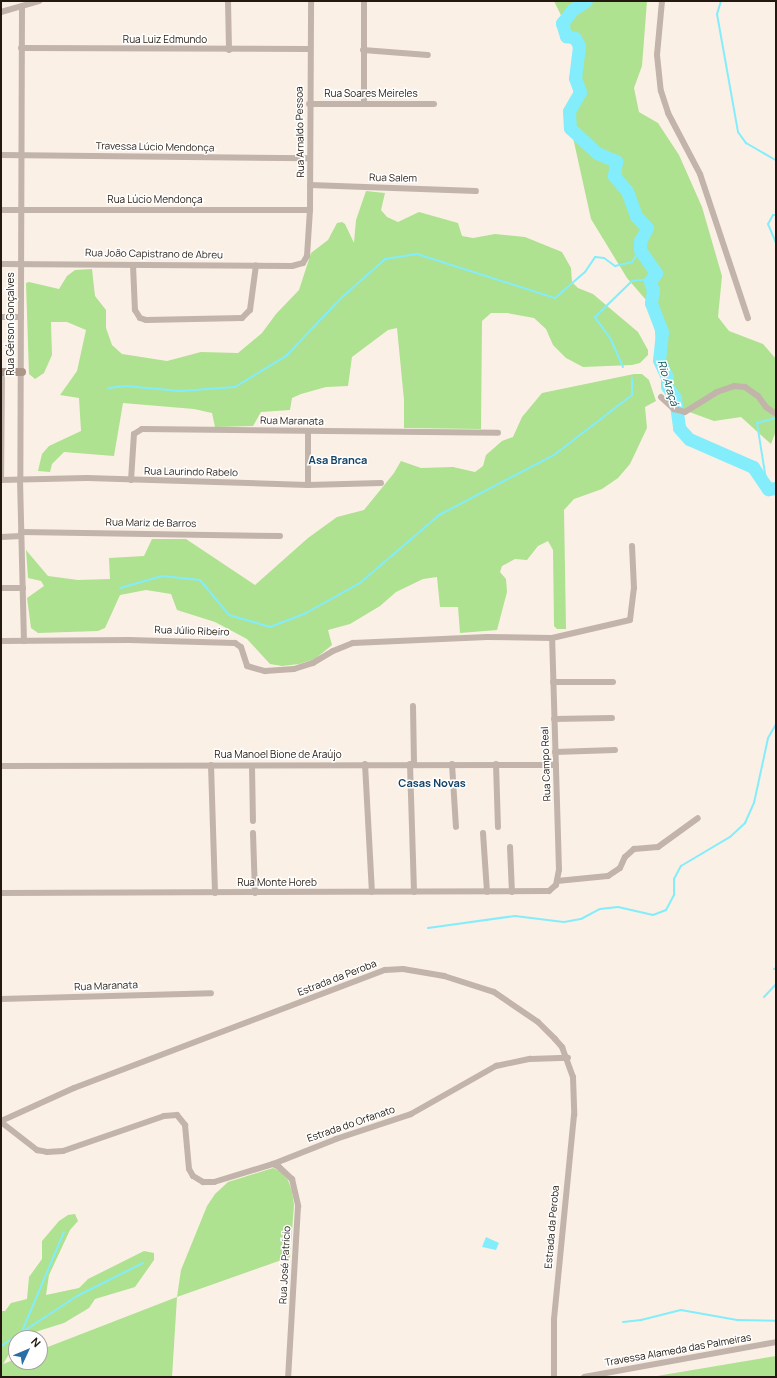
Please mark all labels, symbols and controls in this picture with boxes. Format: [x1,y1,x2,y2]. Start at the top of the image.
street label: Rua Luiz Edmundo [123,34,207,46]
street label: Rua Arnaldo Pessoa [293,86,307,178]
street label: Rua Soares Meireles [324,88,418,100]
street label: Travessa Lúcio Mendonça [96,140,214,154]
street label: Rua Salem [369,172,417,184]
street label: Rua Lúcio Mendonça [107,194,203,206]
street label: Rua João Capistrano de Abreu [85,247,223,261]
street label: Rua Gérson Gonçalves [5,272,17,376]
water label: Rio Araçá [655,359,681,407]
street label: Rua Maranata [260,414,324,428]
district label: Asa Branca [309,453,367,467]
street label: Rua Laurindo Rabelo [144,465,238,479]
street label: Rua Mariz de Barros [106,516,196,530]
street label: Rua Júlio Ribeiro [154,624,230,638]
street label: Rua Campo Real [539,726,553,802]
street label: Rua Manoel Bione de Araújo [214,749,342,761]
district label: Casas Novas [398,776,466,790]
street label: Rua Monte Horeb [237,877,317,889]
street label: Estrada da Peroba [296,957,378,999]
street label: Rua Maranata [74,979,138,993]
street label: Estrada do Orfanato [305,1103,397,1145]
street label: Estrada da Peroba [542,1185,562,1269]
street label: Rua José Patrício [277,1226,293,1304]
north arrow [8,1330,48,1370]
street label: Travessa Alameda das Palmeiras [604,1331,752,1369]
text: N [28,1334,44,1350]

